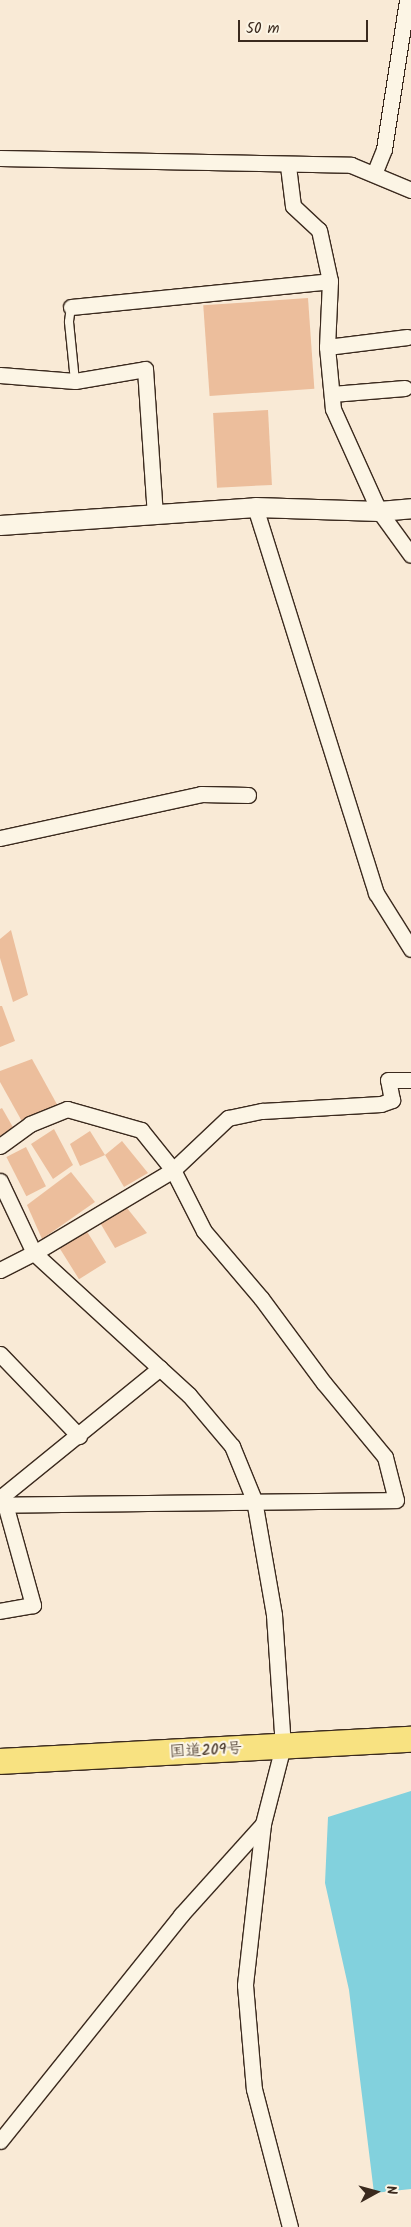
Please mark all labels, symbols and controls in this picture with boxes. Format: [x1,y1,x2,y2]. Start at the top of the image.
scale bar [241,10,371,42]
text: 50 m [246,17,280,41]
street label: 国道209号 [169,1740,243,1762]
north arrow [351,2167,401,2217]
text: N [379,2184,402,2196]

